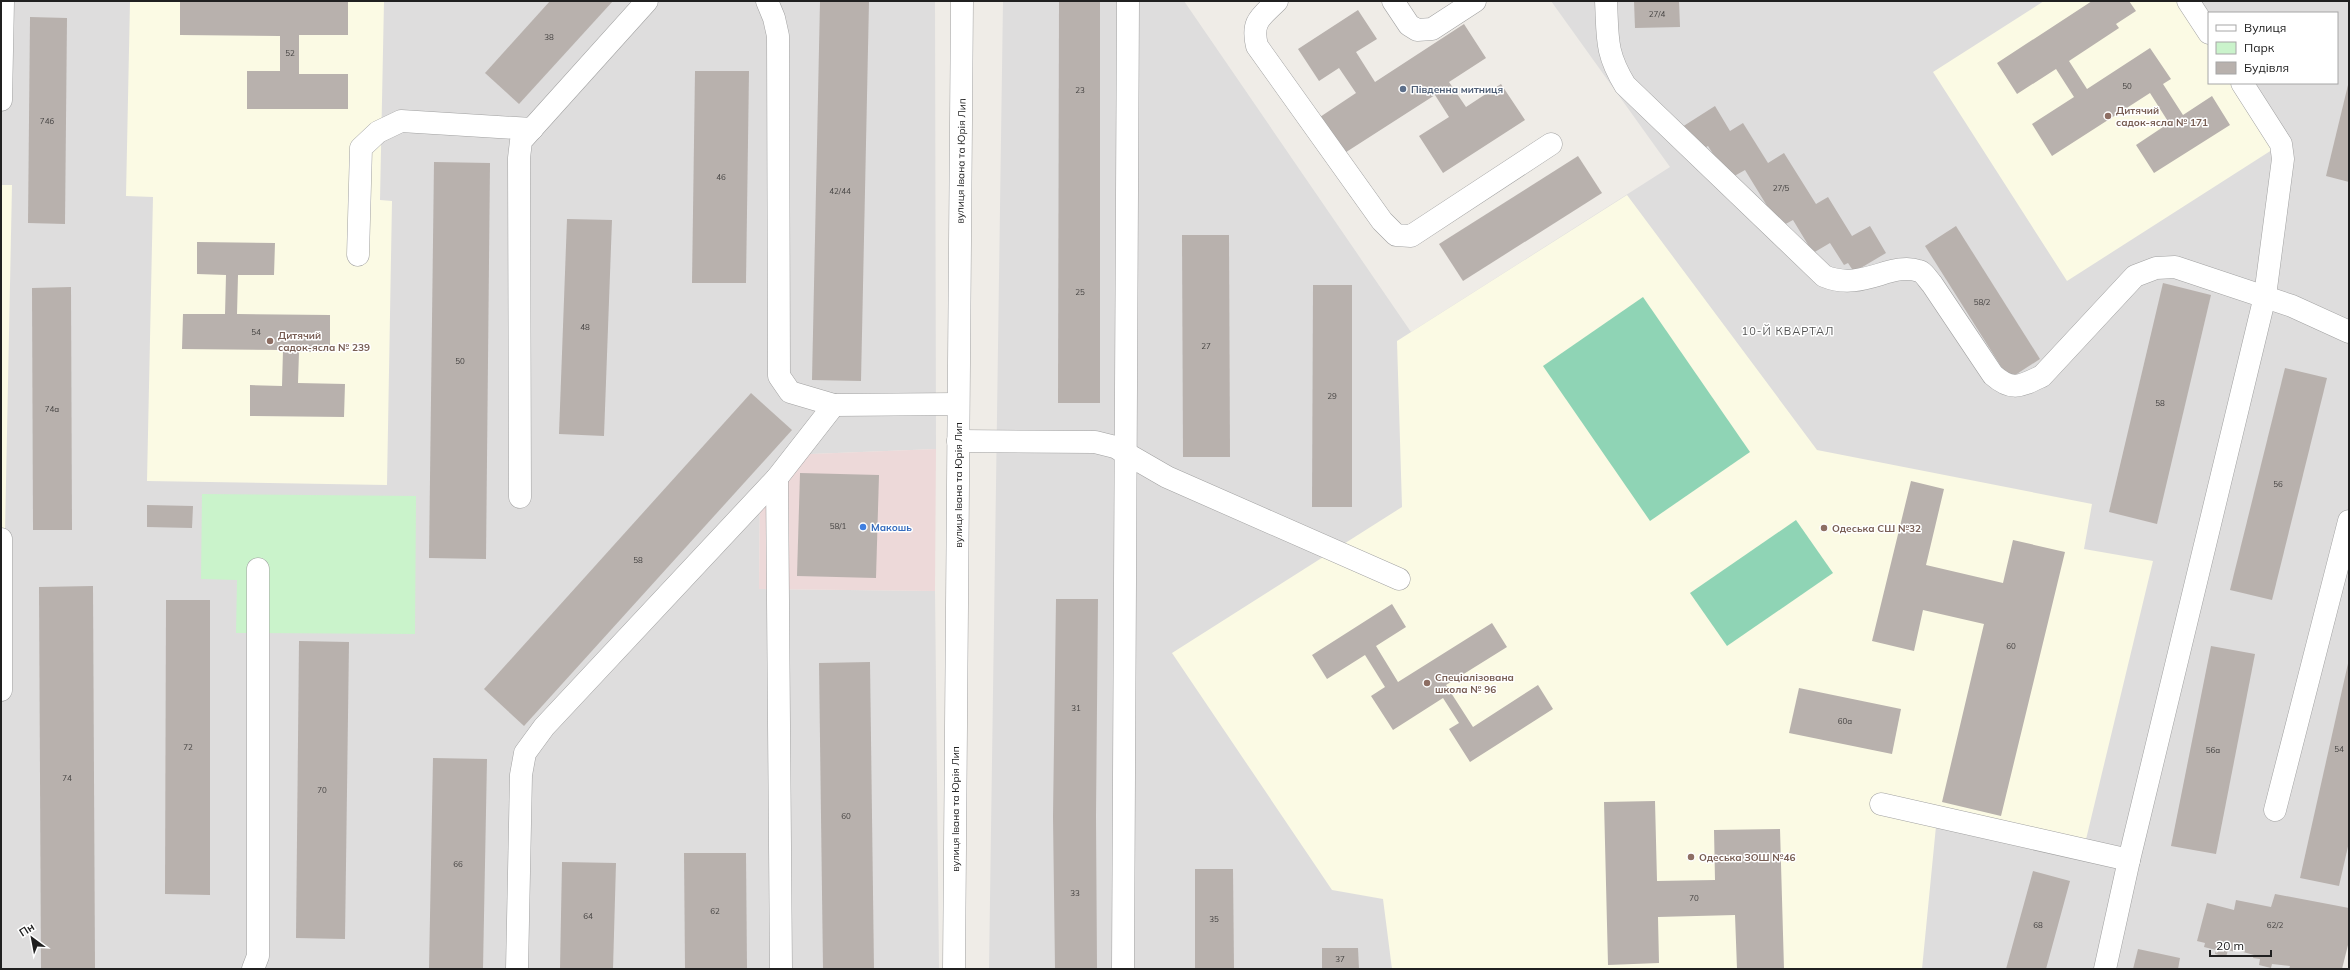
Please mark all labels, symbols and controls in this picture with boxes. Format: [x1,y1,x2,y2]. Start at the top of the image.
house number: 27/4 [1649,9,1666,19]
legend [2208,12,2338,84]
text: Вулиця [2244,20,2286,35]
house number: 38 [544,32,554,42]
text: Парк [2244,40,2275,55]
house number: 52 [285,48,295,58]
text: Будівля [2244,60,2289,75]
house number: 50 [2122,81,2132,91]
place label: Південна митниця [1411,83,1503,96]
marker: Південна митниця [1398,84,1408,94]
house number: 23 [1075,85,1085,95]
street label: вулиця Івана та Юрія Лип [953,98,969,224]
place label: Дитячий садок-ясла № 171 [2116,104,2208,129]
marker: Дитячий садок-ясла № 171 [2103,111,2113,121]
house number: 74б [40,116,54,126]
house number: 46 [716,172,726,182]
house number: 27/5 [1773,183,1790,193]
house number: 42/44 [829,186,851,196]
house number: 25 [1075,287,1085,297]
house number: 58/2 [1974,297,1991,307]
house number: 48 [580,322,590,332]
district label: 10-Й КВАРТАЛ [1742,324,1834,338]
house number: 54 [251,327,261,337]
place label: Дитячий садок-ясла № 239 [278,329,370,354]
marker: Дитячий садок-ясла № 239 [265,336,275,346]
house number: 27 [1201,341,1211,351]
house number: 50 [455,356,465,366]
house number: 29 [1327,391,1337,401]
house number: 58 [2155,398,2165,408]
house number: 74а [45,404,59,414]
street label: вулиця Івана та Юрія Лип [952,422,965,548]
house number: 56 [2273,479,2283,489]
house number: 58/1 [830,521,847,531]
place label: Макошь [871,521,912,534]
marker: Макошь [858,522,868,532]
place label: Одеська СШ №32 [1832,522,1921,535]
marker: Одеська СШ №32 [1819,523,1829,533]
house number: 58 [633,555,643,565]
house number: 60 [2006,641,2016,651]
place label: Спеціалізована школа № 96 [1435,671,1514,696]
marker: Спеціалізована школа № 96 [1422,678,1432,688]
house number: 31 [1071,703,1081,713]
house number: 60а [1838,716,1852,726]
house number: 72 [183,742,193,752]
house number: 54 [2334,744,2344,754]
house number: 56а [2206,745,2220,755]
street label: вулиця Івана та Юрія Лип [949,746,962,872]
house number: 74 [62,773,72,783]
house number: 70 [317,785,327,795]
house number: 60 [841,811,851,821]
place label: Одеська ЗОШ №46 [1699,851,1796,864]
marker: Одеська ЗОШ №46 [1686,852,1696,862]
house number: 66 [453,859,463,869]
house number: 33 [1070,888,1080,898]
house number: 70 [1689,893,1699,903]
house number: 62 [710,906,720,916]
house number: 64 [583,911,593,921]
house number: 35 [1209,914,1219,924]
north arrow [12,918,52,958]
text: Пн [17,919,37,940]
house number: 68 [2033,920,2043,930]
house number: 62/2 [2267,920,2284,930]
scale bar [2210,932,2271,958]
text: 20 m [2216,938,2244,953]
house number: 37 [1335,954,1345,964]

